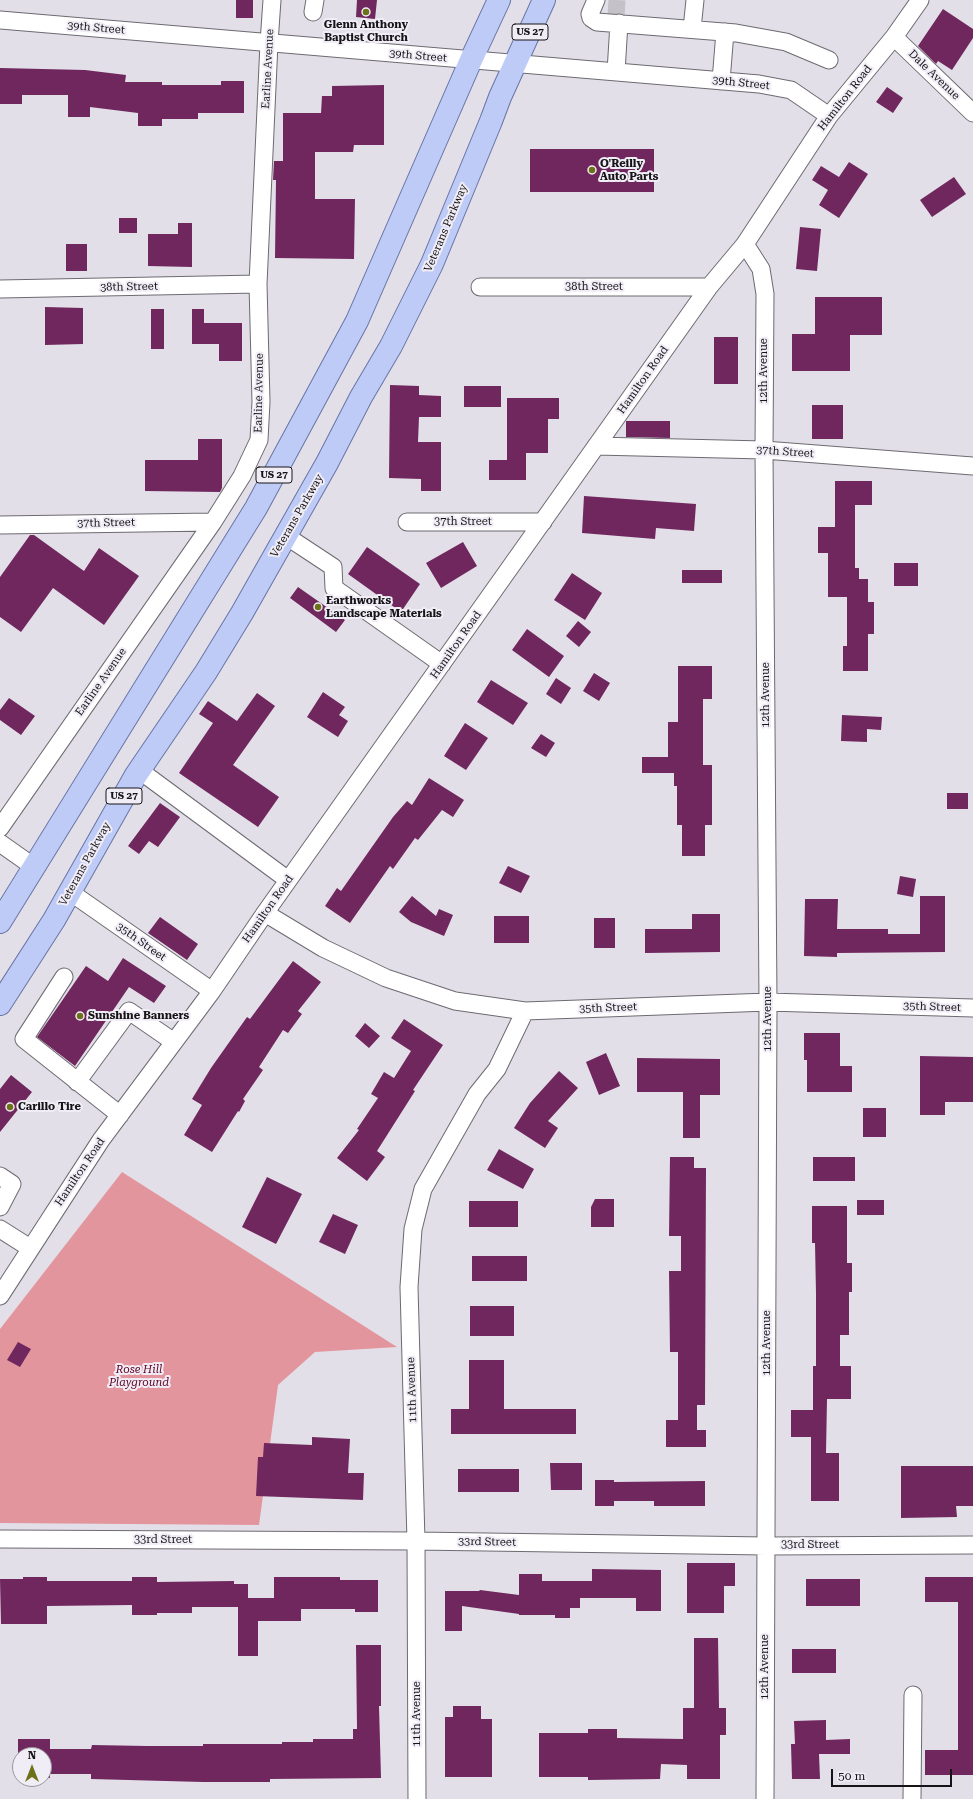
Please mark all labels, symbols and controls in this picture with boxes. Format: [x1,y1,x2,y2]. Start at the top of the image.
marker: Glenn Anthony Baptist Church [361,7,371,17]
place label: Glenn Anthony Baptist Church [324,18,408,44]
street label: 39th Street [67,19,125,37]
road number: US 27 [512,24,548,40]
street label: Earline Avenue [259,29,277,109]
street label: 39th Street [389,47,447,65]
street label: Dale Avenue [906,47,962,103]
street label: Hamilton Road [815,63,875,133]
street label: 39th Street [712,73,770,93]
place label: O'Reilly Auto Parts [600,157,658,183]
marker: O'Reilly Auto Parts [587,165,597,175]
street label: Veterans Parkway [422,182,470,274]
street label: 38th Street [100,280,158,294]
street label: 38th Street [565,280,623,294]
street label: 12th Avenue [757,338,771,404]
street label: Hamilton Road [615,344,671,416]
street label: Earline Avenue [252,353,266,433]
street label: 37th Street [756,443,814,461]
road number: US 27 [256,467,292,483]
street label: Veterans Parkway [268,472,326,560]
street label: 37th Street [434,515,492,529]
street label: 37th Street [77,516,135,530]
place label: Earthworks Landscape Materials [326,594,442,620]
marker: Earthworks Landscape Materials [313,602,323,612]
street label: Hamilton Road [428,609,484,681]
street label: Earline Avenue [73,646,129,718]
street label: 12th Avenue [759,662,773,728]
road number: US 27 [106,788,142,804]
street label: Veterans Parkway [56,820,114,908]
street label: Hamilton Road [240,873,296,945]
street label: 35th Street [114,920,168,964]
street label: 12th Avenue [761,986,775,1052]
street label: 35th Street [903,999,961,1015]
street label: 35th Street [579,1000,637,1016]
place label: Sunshine Banners [88,1009,189,1023]
marker: Sunshine Banners [75,1011,85,1021]
place label: Carillo Tire [18,1100,81,1114]
marker: Carillo Tire [5,1102,15,1112]
street label: Hamilton Road [52,1135,108,1209]
street label: 12th Avenue [760,1310,774,1376]
street label: 11th Avenue [404,1357,420,1423]
park label: Rose Hill Playground [109,1363,169,1389]
street label: 33rd Street [134,1533,192,1547]
street label: 33rd Street [458,1535,516,1549]
street label: 33rd Street [781,1538,839,1552]
street label: 12th Avenue [758,1634,772,1700]
street label: 11th Avenue [410,1681,424,1747]
north arrow [12,1747,52,1787]
text: N [28,1749,36,1762]
scale bar [833,1761,954,1787]
text: 50 m [838,1769,865,1783]

